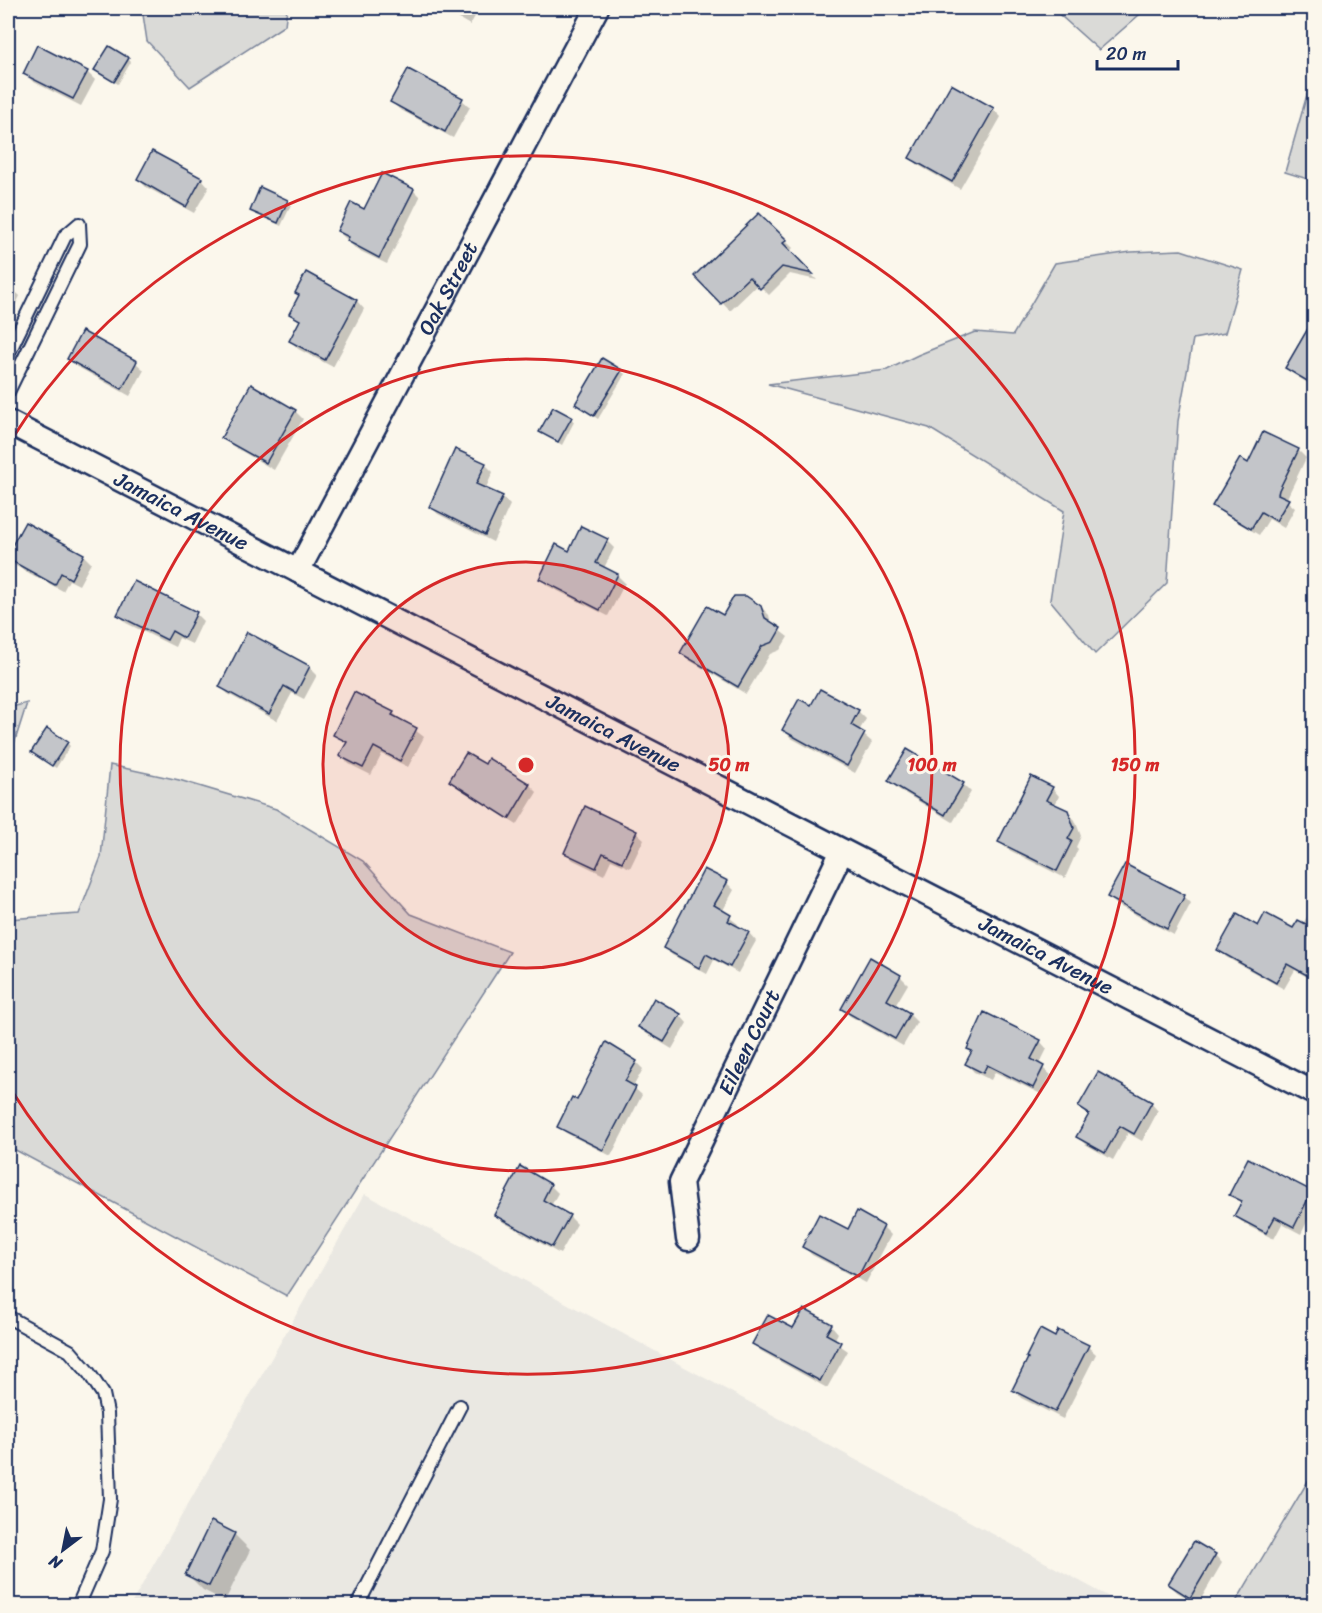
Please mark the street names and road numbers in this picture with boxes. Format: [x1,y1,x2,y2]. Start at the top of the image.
street label: Oak Street [407,234,489,342]
street label: Jamaica Avenue [106,460,256,562]
street label: Jamaica Avenue [539,682,688,784]
street label: Jamaica Avenue [971,904,1120,1006]
street label: Eileen Court [707,983,791,1102]

